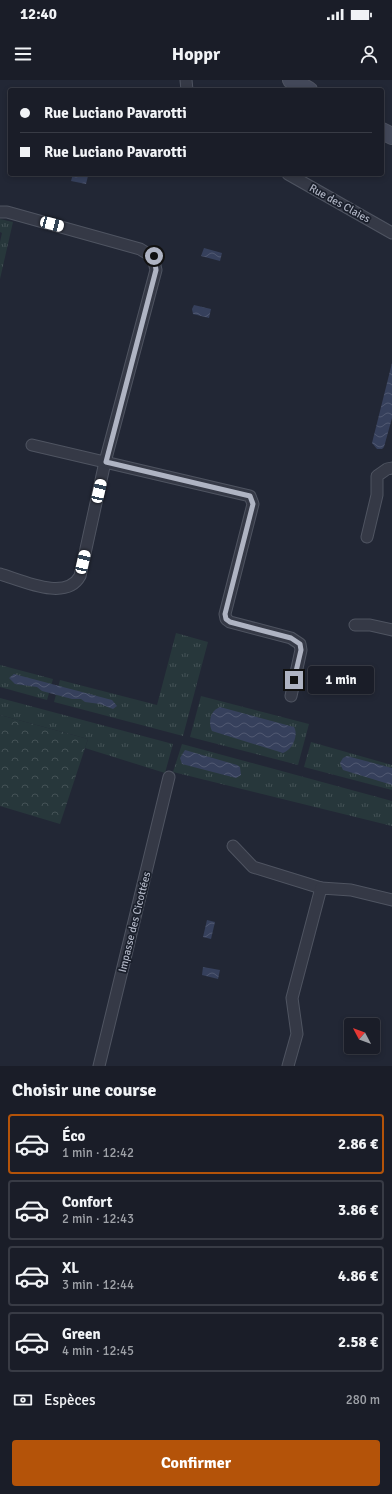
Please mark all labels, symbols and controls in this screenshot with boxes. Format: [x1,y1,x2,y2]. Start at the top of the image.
text: 12:40 [20,5,57,23]
icon: menu [12,43,34,65]
text: Hoppr [172,43,220,65]
icon: person [358,43,380,65]
text: Rue Luciano Pavarotti [44,104,187,122]
text: Rue Luciano Pavarotti [44,143,187,161]
street label: Rue des Claies [307,181,373,226]
car [39,215,65,233]
route start [145,247,163,265]
car [90,478,108,504]
car [74,549,92,575]
callout: 1 min [308,666,374,694]
route end [285,671,303,689]
text: 1 min [325,672,357,688]
street label: Impasse des Cicottées [116,870,153,974]
north arrow [344,1018,380,1054]
map controls [344,1018,380,1054]
text: Choisir une course [12,1079,156,1101]
icon: car [14,1126,50,1162]
text: Éco [62,1127,85,1145]
text: 2.86 € [338,1135,378,1153]
text: 1 min · 12:42 [62,1145,134,1161]
icon: car [14,1192,50,1228]
text: Confort [62,1193,112,1211]
text: 3.86 € [338,1201,378,1219]
text: 2 min · 12:43 [62,1211,134,1227]
icon: car [14,1258,50,1294]
text: XL [62,1259,79,1277]
text: 4.86 € [338,1267,378,1285]
text: 3 min · 12:44 [62,1277,134,1293]
icon: car [14,1324,50,1360]
text: Green [62,1325,101,1343]
text: 2.58 € [338,1333,378,1351]
text: 4 min · 12:45 [62,1343,134,1359]
icon: cash [12,1389,34,1411]
text: Espèces [44,1391,96,1409]
text: 280 m [346,1392,380,1408]
button: Confirmer [12,1440,380,1486]

